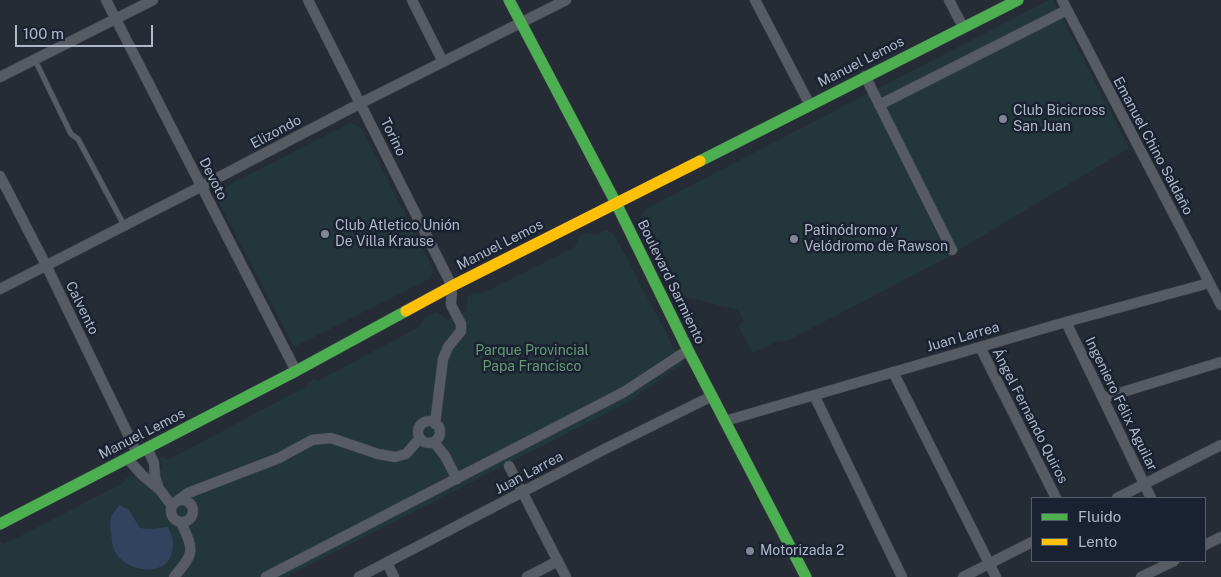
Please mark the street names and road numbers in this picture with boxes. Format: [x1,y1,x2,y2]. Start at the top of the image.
street label: Manuel Lemos [815,33,907,91]
street label: Emanuel Chino Saldaño [1109,74,1197,218]
street label: Elizondo [248,112,304,152]
street label: Torino [377,115,409,159]
street label: Devoto [195,155,231,203]
street label: Manuel Lemos [454,216,546,274]
street label: Boulevard Sarmiento [634,217,708,347]
street label: Calvento [62,279,102,337]
street label: Juan Larrea [925,319,1001,355]
street label: Ingeniero Félix Aguilar [1081,334,1161,474]
street label: Ángel Fernando Quiros [989,346,1071,486]
street label: Manuel Lemos [96,405,188,463]
street label: Juan Larrea [492,448,566,498]

